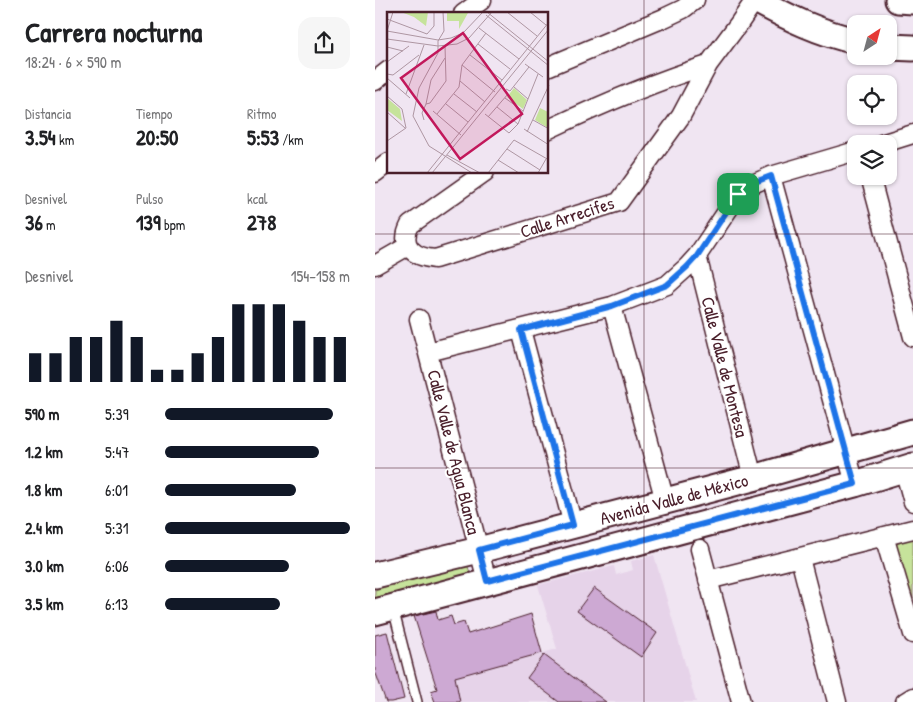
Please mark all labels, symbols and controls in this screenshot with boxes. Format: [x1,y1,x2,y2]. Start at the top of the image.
inset map [387,12,549,174]
text: Carrera nocturna [25,13,202,51]
north arrow [847,15,897,65]
map controls [847,15,897,185]
button: share [298,17,350,69]
text: 18:24 · 6 × 590 m [25,51,121,73]
button: locate [847,75,897,125]
text: Distancia [25,104,71,123]
text: Tiempo [136,104,172,123]
text: Ritmo [247,104,276,123]
text: 3.54 [25,123,56,152]
text: 20:50 [136,123,178,152]
text: 5:53 [247,123,279,152]
text: km [56,130,74,149]
text: /km [279,130,304,149]
button: layers [847,135,897,185]
pin [717,173,759,215]
icon: arrive [724,180,752,208]
text: Desnivel [25,189,67,208]
text: Pulso [136,189,163,208]
text: kcal [247,189,267,208]
street label: Calle Arrecifes [517,190,617,244]
text: 36 [25,208,43,237]
text: 139 [136,208,161,237]
text: 278 [247,208,276,237]
text: m [43,215,56,234]
text: bpm [161,215,185,234]
text: Desnivel [25,265,73,287]
text: 154–158 m [291,265,350,287]
street label: Calle Valle de Montesa [695,294,755,440]
street label: Calle Valle de Agua Blanca [421,367,487,537]
text: 590 m [25,403,59,425]
text: 5:39 [105,403,129,425]
text: 1.2 km [25,441,63,463]
text: 5:47 [105,441,129,463]
street label: Avenida Valle de México [597,467,751,531]
text: 1.8 km [25,479,62,501]
text: 6:01 [105,479,128,501]
text: 2.4 km [25,517,63,539]
text: 5:31 [105,517,128,539]
text: 3.0 km [25,555,64,577]
text: 6:06 [105,555,129,577]
text: 3.5 km [25,593,64,615]
text: 6:13 [105,593,128,615]

